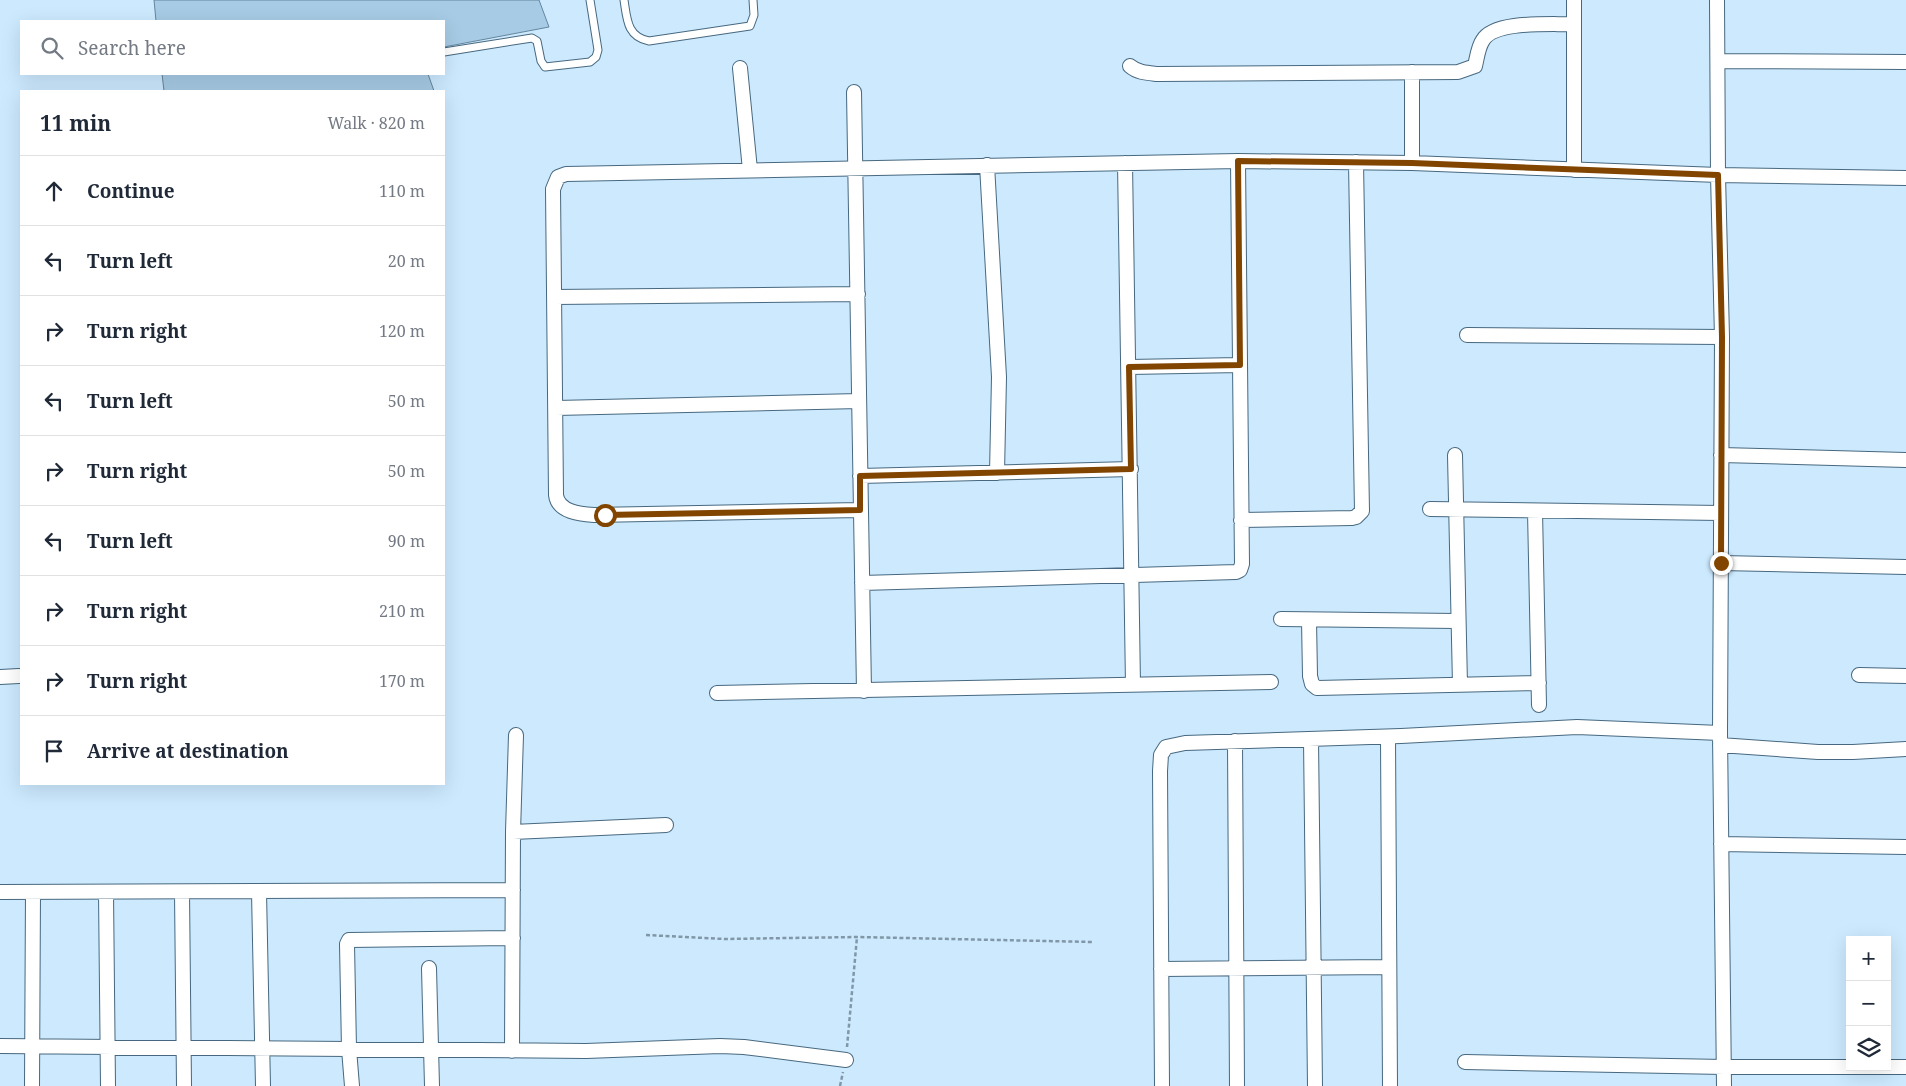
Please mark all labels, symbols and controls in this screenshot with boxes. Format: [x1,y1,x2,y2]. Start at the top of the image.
search box [20,20,445,75]
icon: search [38,34,66,62]
text: Search here [78,35,186,61]
text: 11 min [40,109,111,137]
text: Walk · 820 m [328,112,425,134]
icon: ahead [40,177,68,205]
text: Continue [87,178,175,204]
text: 110 m [379,180,425,202]
icon: left [40,247,68,275]
text: Turn left [87,248,173,274]
text: 20 m [388,250,425,272]
icon: right [40,317,68,345]
text: Turn right [87,318,187,344]
text: 120 m [379,320,425,342]
icon: left [40,387,68,415]
text: Turn left [87,388,173,414]
text: 50 m [388,390,425,412]
icon: right [40,457,68,485]
text: Turn right [87,458,187,484]
text: 50 m [388,460,425,482]
route start [594,504,617,527]
icon: left [40,527,68,555]
text: Turn left [87,528,173,554]
text: 90 m [388,530,425,552]
route end [1710,552,1733,575]
icon: right [40,597,68,625]
text: Turn right [87,598,187,624]
text: 210 m [379,600,425,622]
icon: right [40,667,68,695]
text: Turn right [87,668,187,694]
text: 170 m [379,670,425,692]
icon: arrive [40,737,68,765]
text: Arrive at destination [87,738,289,764]
map controls [1846,936,1891,1071]
button: + [1846,936,1891,981]
button: − [1846,981,1891,1026]
button: layers [1846,1026,1891,1071]

